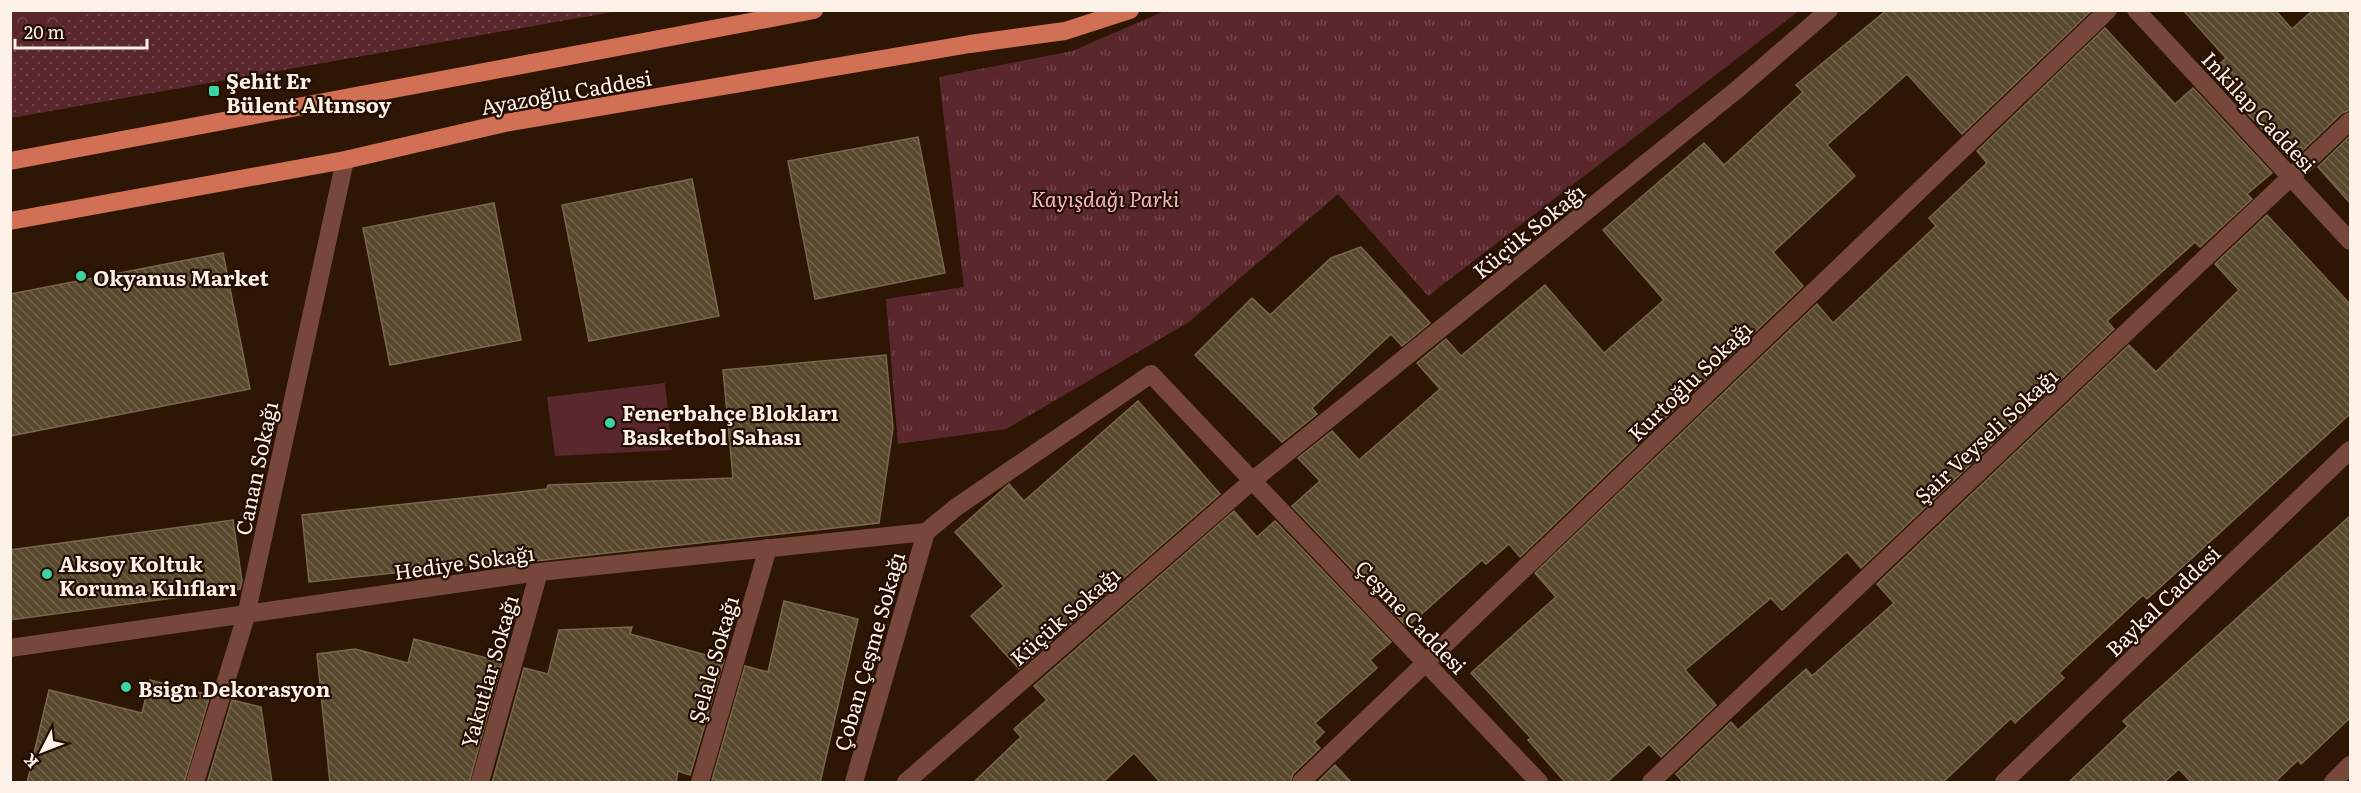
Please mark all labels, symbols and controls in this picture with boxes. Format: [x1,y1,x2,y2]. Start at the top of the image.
scale bar [15,12,147,50]
text: 20 m [24,18,65,45]
street label: Inkilap Caddesi [2196,44,2324,178]
street label: Ayazoğlu Caddesi [478,61,654,121]
place label: Şehit Er Bülent Altınsoy [226,64,392,119]
marker: Şehit Er Bülent Altınsoy [207,84,221,98]
street label: Küçük Sokağı [1465,175,1591,285]
park label: Kayışdağı Parki [1031,182,1180,213]
place label: Okyanus Market [93,261,269,292]
marker: Okyanus Market [74,269,88,283]
street label: Kurtoğlu Sokağı [1620,313,1758,447]
street label: Şair Veyseli Sokağı [1906,360,2064,510]
place label: Fenerbahçe Blokları Basketbol Sahası [622,396,839,451]
street label: Canan Sokağı [226,398,284,538]
marker: Fenerbahçe Blokları Basketbol Sahası [603,416,617,430]
street label: Hediye Sokağı [392,536,536,586]
street label: Baykal Caddesi [2098,537,2226,663]
place label: Aksoy Koltuk Koruma Kılıfları [59,547,237,602]
street label: Çoban Çeşme Sokağı [825,548,911,754]
street label: Çeşme Caddesi [1349,552,1475,680]
street label: Küçük Sokağı [1002,559,1126,671]
marker: Aksoy Koltuk Koruma Kılıfları [40,567,54,581]
street label: Yakutlar Sokağı [451,591,525,751]
street label: Şelale Sokağı [679,592,745,726]
place label: Bsign Dekorasyon [138,672,331,703]
marker: Bsign Dekorasyon [119,680,133,694]
north arrow [12,721,72,781]
text: K [17,749,43,774]

